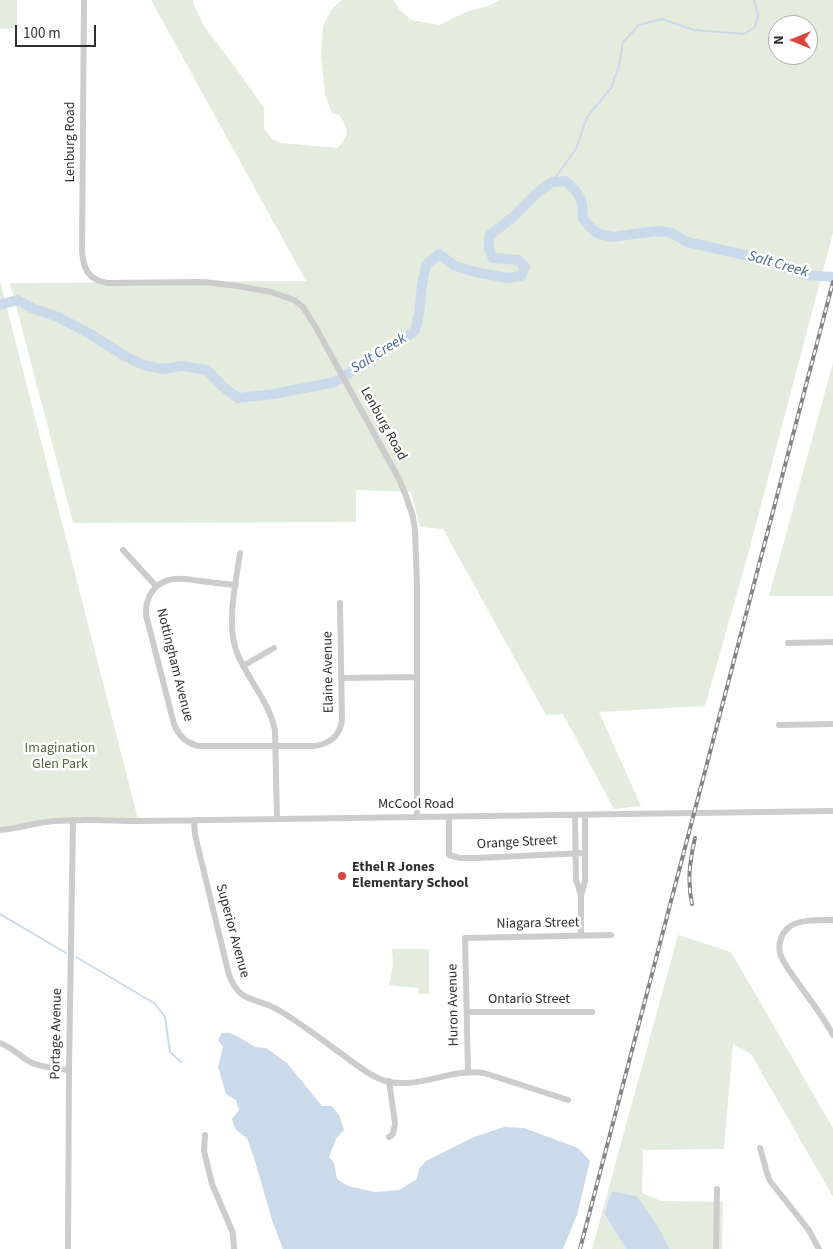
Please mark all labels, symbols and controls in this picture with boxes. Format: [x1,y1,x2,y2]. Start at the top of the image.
scale bar [18,15,99,47]
north arrow [768,15,818,65]
text: 100 m [23,23,61,44]
text: N [769,35,789,45]
street label: Lenburg Road [63,101,79,183]
water label: Salt Creek [746,248,810,282]
water label: Salt Creek [348,330,410,378]
street label: Lenburg Road [356,384,410,464]
street label: Nottingham Avenue [152,607,196,723]
street label: Elaine Avenue [320,631,338,713]
park label: Imagination Glen Park [25,741,95,774]
street label: McCool Road [378,797,454,813]
street label: Orange Street [477,833,557,853]
place label: Ethel R Jones Elementary School [352,860,468,892]
marker: Ethel R Jones Elementary School [336,870,348,882]
street label: Superior Avenue [211,882,253,980]
street label: Niagara Street [496,915,580,933]
street label: Huron Avenue [445,964,463,1046]
street label: Portage Avenue [48,988,66,1080]
street label: Ontario Street [488,992,570,1008]

